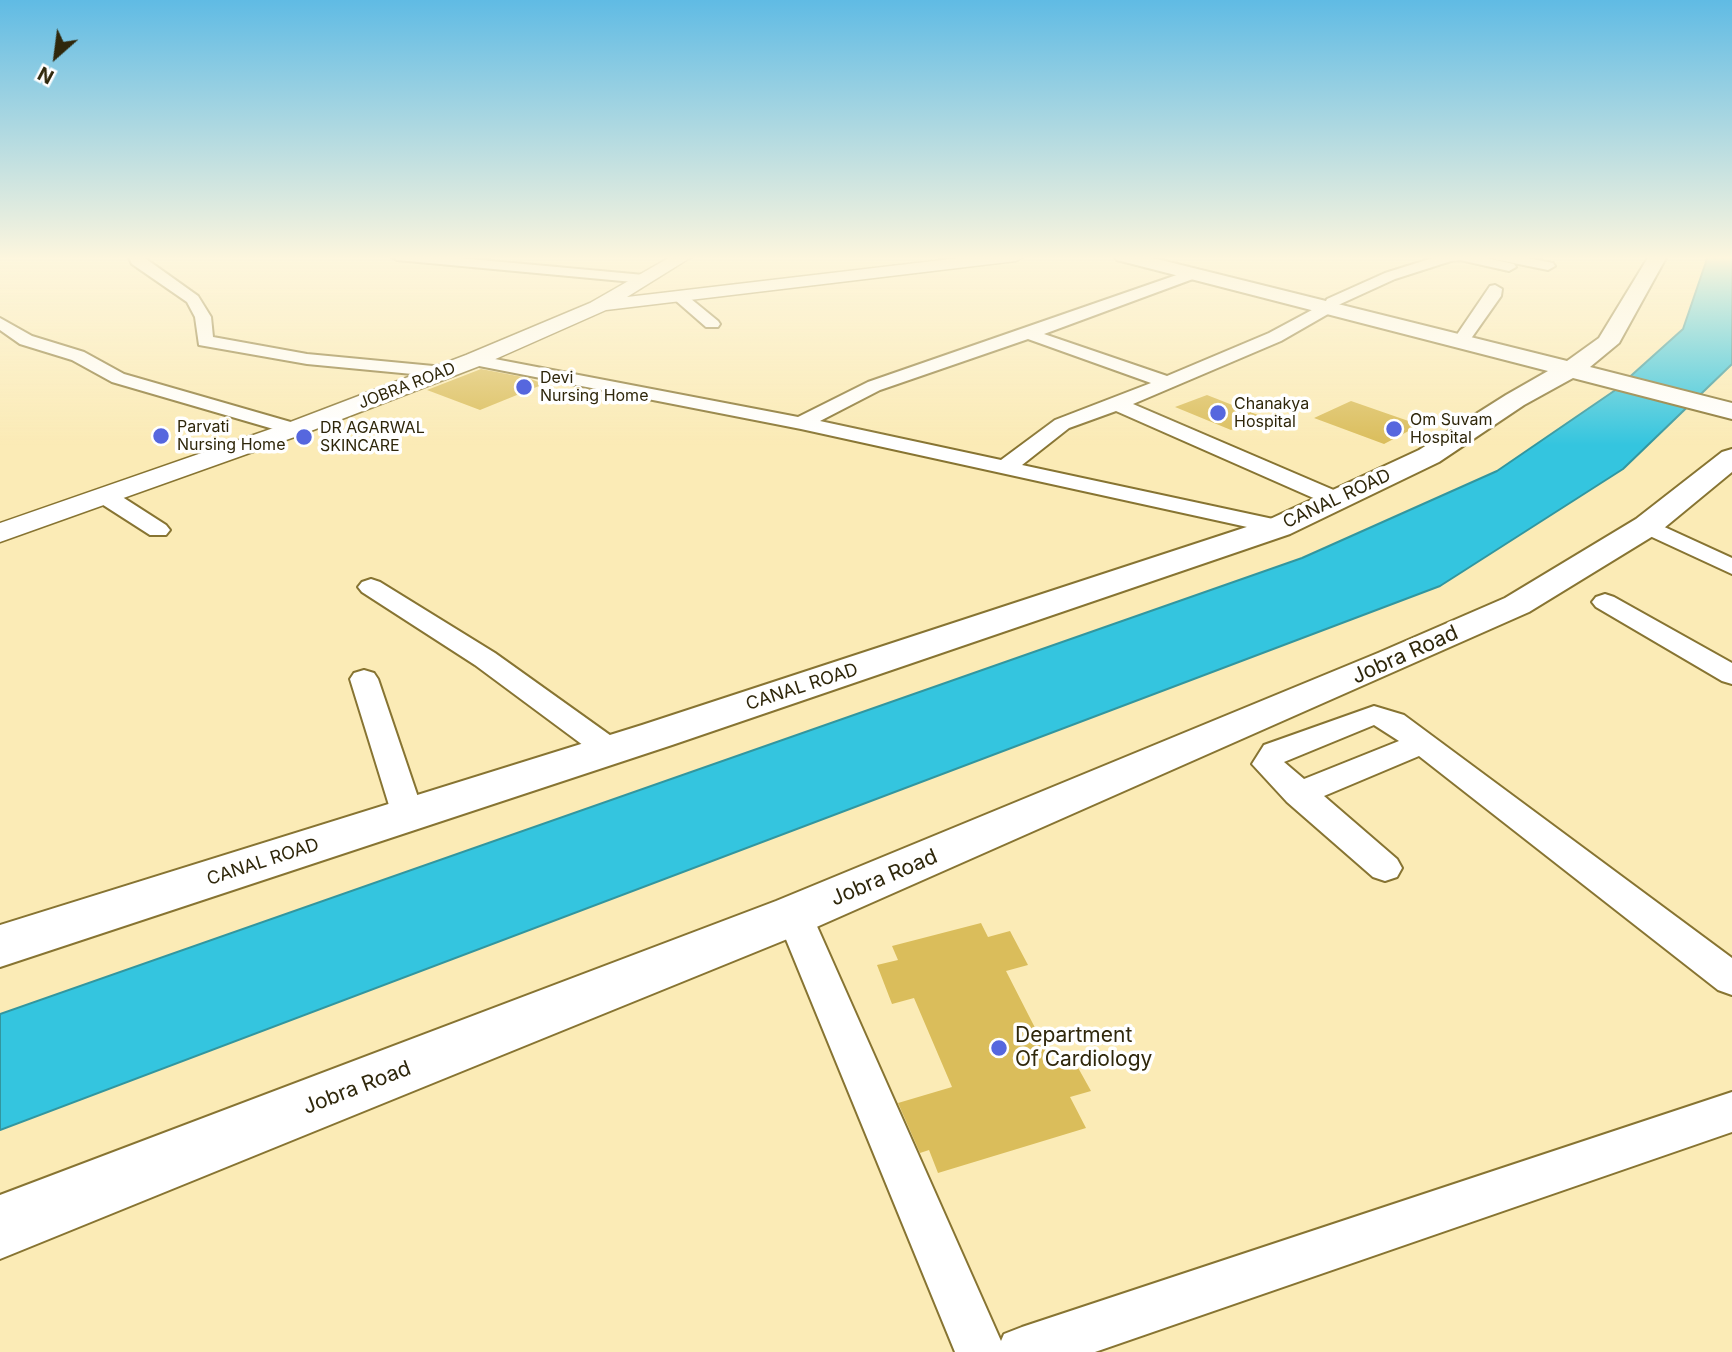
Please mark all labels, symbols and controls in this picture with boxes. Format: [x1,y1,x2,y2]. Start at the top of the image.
north arrow [21,21,91,91]
text: N [34,61,58,89]
street label: JOBRA ROAD [356,359,458,413]
place label: Devi Nursing Home [540,368,648,406]
marker: Devi Nursing Home [514,377,534,397]
place label: Chanakya Hospital [1234,394,1309,432]
marker: Chanakya Hospital [1208,403,1228,423]
place label: Om Suvam Hospital [1410,410,1492,448]
place label: Parvati Nursing Home [177,417,285,455]
place label: DR AGARWAL SKINCARE [320,418,425,456]
marker: Om Suvam Hospital [1384,419,1404,439]
marker: Parvati Nursing Home [151,426,171,446]
marker: DR AGARWAL SKINCARE [294,427,314,447]
street label: CANAL ROAD [1280,465,1394,533]
street label: Jobra Road [1348,620,1462,690]
street label: CANAL ROAD [743,659,861,715]
street label: CANAL ROAD [204,834,322,890]
street label: Jobra Road [827,844,941,912]
place label: Department Of Cardiology [1015,1023,1152,1073]
marker: Department Of Cardiology [989,1038,1009,1058]
street label: Jobra Road [299,1056,415,1120]

